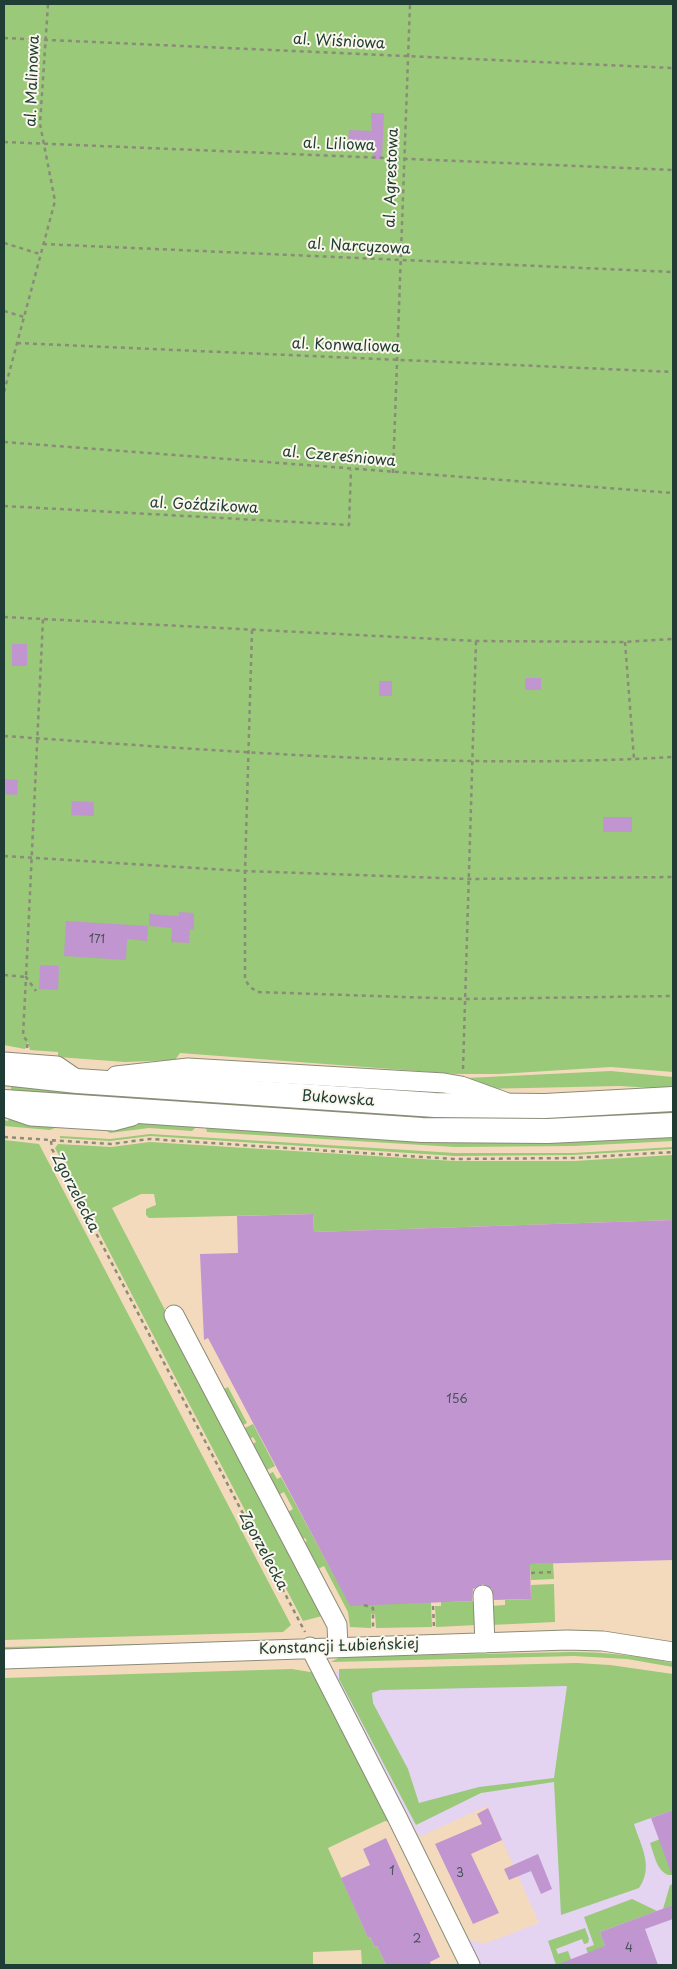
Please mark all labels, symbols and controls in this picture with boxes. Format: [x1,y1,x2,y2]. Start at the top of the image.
street label: al. Wiśniowa [292,31,386,53]
street label: al. Malinowa [22,35,44,127]
street label: al. Agrestowa [381,128,403,228]
street label: al. Liliowa [303,135,375,155]
street label: al. Narcyzowa [307,235,411,259]
street label: al. Konwaliowa [291,335,401,357]
street label: al. Czereśniowa [282,443,396,471]
street label: al. Goździkowa [149,494,259,518]
house number: 171 [89,933,105,947]
street label: Bukowska [301,1087,375,1111]
street label: Zgorzelecka [47,1150,103,1236]
house number: 156 [446,1393,468,1407]
street label: Zgorzelecka [235,1509,291,1593]
street label: Konstancji Łubieńskiej [258,1635,420,1659]
house number: 1 [389,1865,395,1879]
house number: 3 [456,1867,464,1881]
house number: 2 [413,1933,421,1947]
house number: 4 [625,1942,633,1956]

